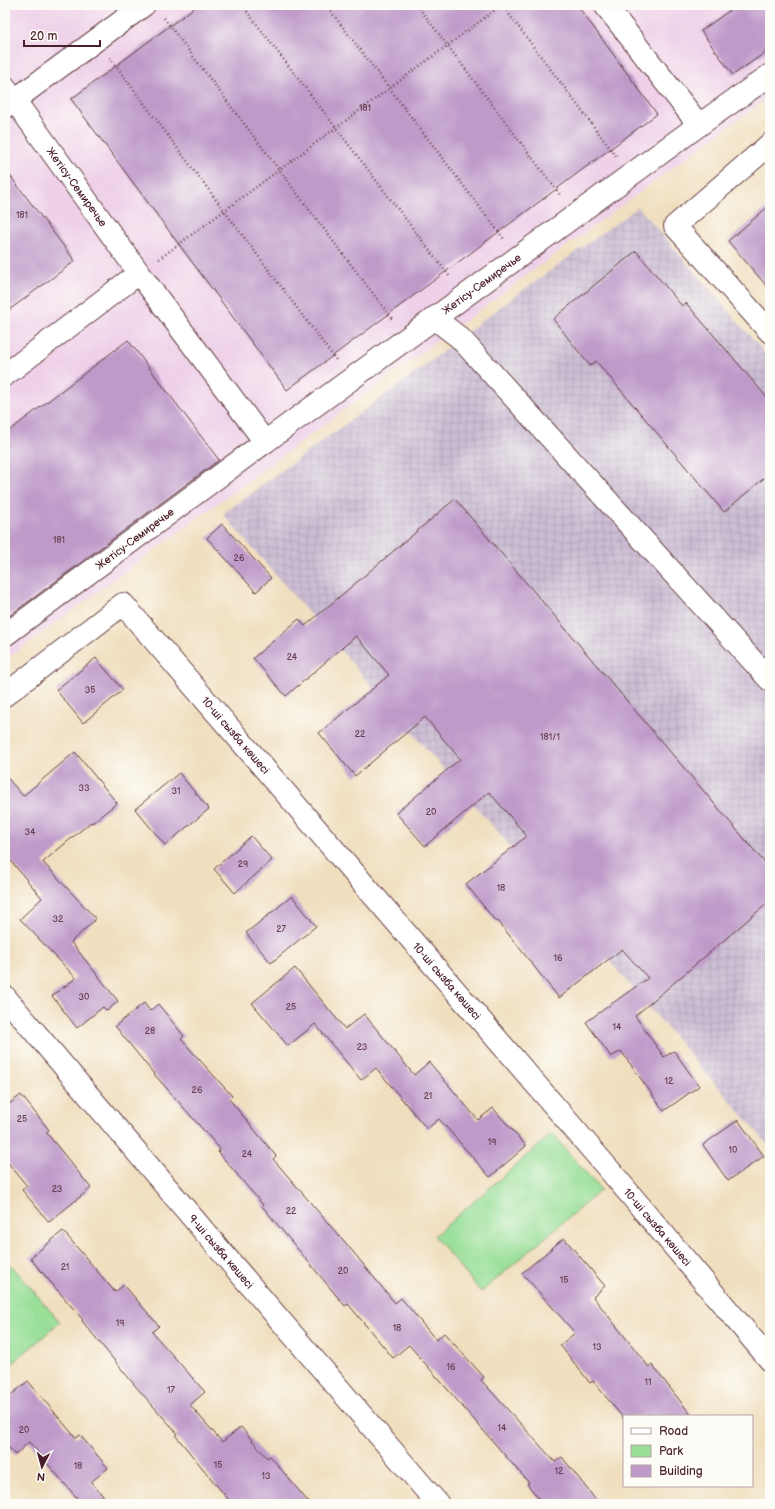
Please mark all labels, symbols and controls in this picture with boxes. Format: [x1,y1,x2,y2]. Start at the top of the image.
scale bar [24,22,100,48]
text: 20 m [30,29,57,44]
house number: 181 [359,103,371,114]
street label: Жетісу-Семиречье [44,145,110,229]
house number: 181 [16,210,28,221]
street label: Жетісу-Семиречье [439,251,524,317]
street label: Жетісу-Семиречье [93,505,177,573]
house number: 181 [53,535,65,546]
house number: 26 [234,553,245,564]
house number: 24 [287,652,298,663]
house number: 35 [85,685,95,696]
street label: 10-ші сызба көшесі [199,694,272,776]
house number: 22 [355,729,366,740]
house number: 181/1 [540,732,560,743]
house number: 33 [78,783,90,794]
house number: 31 [171,786,181,797]
house number: 20 [426,807,436,818]
house number: 34 [24,827,36,838]
house number: 29 [238,859,248,870]
house number: 18 [497,883,505,894]
house number: 32 [53,914,64,925]
house number: 27 [276,924,286,935]
street label: 10-ші сызба көшесі [410,940,484,1022]
house number: 16 [554,953,563,964]
house number: 30 [79,992,89,1003]
house number: 25 [286,1002,296,1013]
house number: 14 [613,1022,622,1033]
house number: 28 [145,1026,155,1037]
house number: 23 [357,1042,368,1053]
house number: 12 [665,1076,674,1087]
house number: 26 [192,1085,203,1096]
house number: 21 [424,1091,432,1102]
house number: 25 [17,1114,27,1125]
house number: 19 [488,1137,496,1148]
house number: 10 [729,1145,737,1156]
house number: 24 [242,1149,253,1160]
house number: 23 [52,1184,63,1195]
street label: 10-ші сызба көшесі [621,1186,694,1269]
house number: 22 [286,1206,297,1217]
street label: 9-ші сызба көшесі [186,1212,257,1291]
house number: 21 [61,1262,69,1273]
house number: 20 [338,1266,348,1277]
house number: 15 [560,1275,568,1286]
house number: 19 [116,1318,124,1329]
house number: 18 [393,1323,401,1334]
house number: 13 [592,1342,602,1353]
house number: 16 [447,1362,456,1373]
house number: 11 [645,1377,651,1388]
house number: 17 [167,1385,176,1396]
legend [623,1415,753,1487]
house number: 14 [498,1423,507,1434]
text: Road [659,1424,688,1439]
house number: 20 [19,1425,29,1436]
text: Park [659,1444,683,1459]
north arrow [22,1447,62,1487]
house number: 15 [214,1460,222,1471]
house number: 18 [74,1461,82,1472]
text: Building [659,1464,703,1479]
house number: 12 [555,1466,564,1477]
text: N [36,1470,46,1483]
house number: 13 [261,1471,271,1482]

